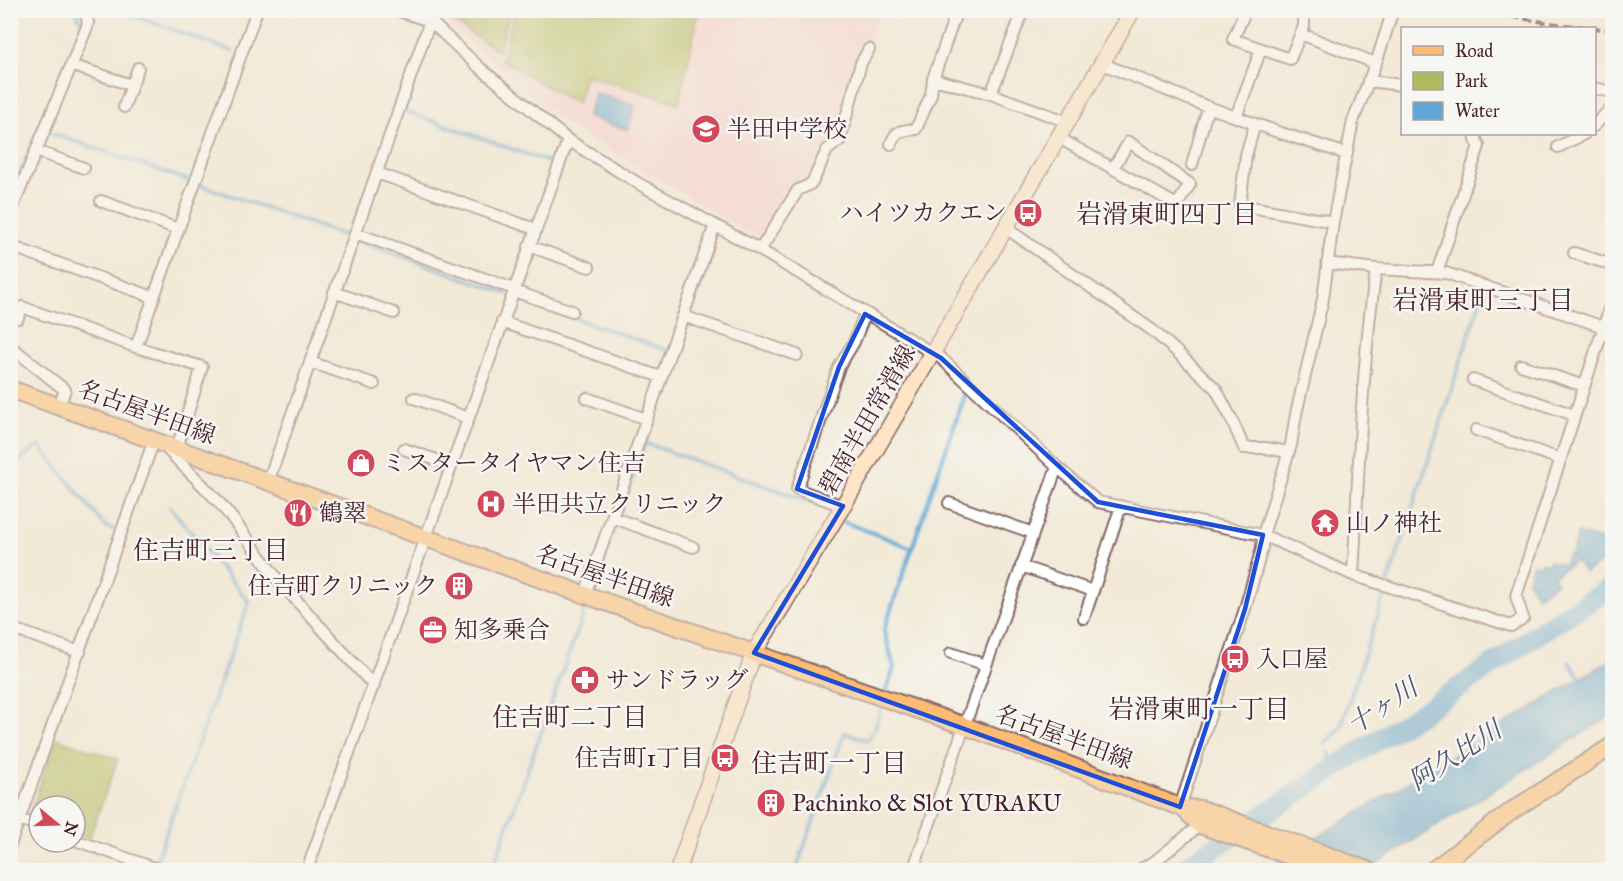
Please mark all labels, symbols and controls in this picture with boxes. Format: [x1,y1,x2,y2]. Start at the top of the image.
legend [1401,27,1596,135]
text: Road [1455,40,1493,62]
text: Park [1455,70,1488,92]
text: Water [1455,100,1500,122]
school or university icon: 半田中学校 [690,113,722,145]
place label: 半田中学校 [727,114,847,144]
bus stop icon: ハイツカクエン [1012,197,1044,229]
place label: ハイツカクエン [839,198,1007,228]
district label: 岩滑東町四丁目 [1076,198,1258,230]
district label: 岩滑東町三丁目 [1392,284,1574,316]
street label: 碧南半田常滑線 [812,340,922,500]
street label: 名古屋半田線 [74,373,220,451]
shop icon: ミスタータイヤマン住吉 [345,447,377,479]
place label: ミスタータイヤマン住吉 [382,448,646,478]
hospital icon: 半田共立クリニック [475,488,507,520]
place label: 半田共立クリニック [512,489,727,519]
restaurant icon: 鶴翠 [282,497,314,529]
place label: 鶴翠 [319,498,367,528]
temple icon: 山ノ神社 [1309,507,1341,539]
place label: 山ノ神社 [1346,508,1442,538]
district label: 住吉町三丁目 [133,534,289,566]
street label: 名古屋半田線 [532,538,678,614]
building icon: 住吉町クリニック [443,570,475,602]
place label: 住吉町クリニック [247,571,438,601]
office icon: 知多乗合 [417,614,449,646]
place label: 知多乗合 [454,615,550,645]
bus stop icon: 入口屋 [1219,643,1251,675]
place label: 入口屋 [1256,644,1328,674]
pharmacy icon: サンドラッグ [569,664,601,696]
place label: サンドラッグ [606,665,748,695]
water label: 十ヶ川 [1341,670,1426,741]
district label: 岩滑東町一丁目 [1108,693,1290,725]
street label: 名古屋半田線 [991,698,1137,776]
district label: 住吉町二丁目 [492,701,648,733]
water label: 阿久比川 [1403,712,1510,797]
bus stop icon: 住吉町1丁目 [709,742,741,774]
place label: 住吉町1丁目 [575,743,704,773]
district label: 住吉町一丁目 [751,747,907,779]
building icon: Pachinko & Slot YURAKU [755,787,787,819]
place label: Pachinko & Slot YURAKU [792,788,1062,818]
north arrow [27,794,87,854]
text: N [59,819,82,839]

